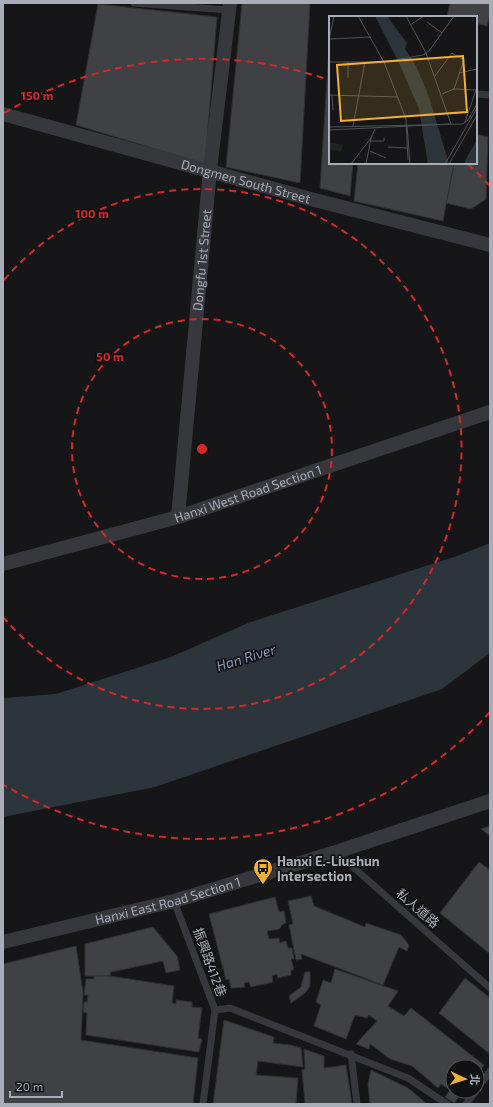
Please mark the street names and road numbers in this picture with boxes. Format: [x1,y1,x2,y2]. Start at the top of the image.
street label: Dongmen South Street [179,156,312,207]
street label: Dongfu 1st Street [189,209,214,312]
street label: Hanxi West Road Section 1 [172,461,324,526]
street label: Hanxi East Road Section 1 [93,873,243,928]
street label: 私人道路 [393,885,443,931]
street label: 振興路412巷 [190,925,230,999]

